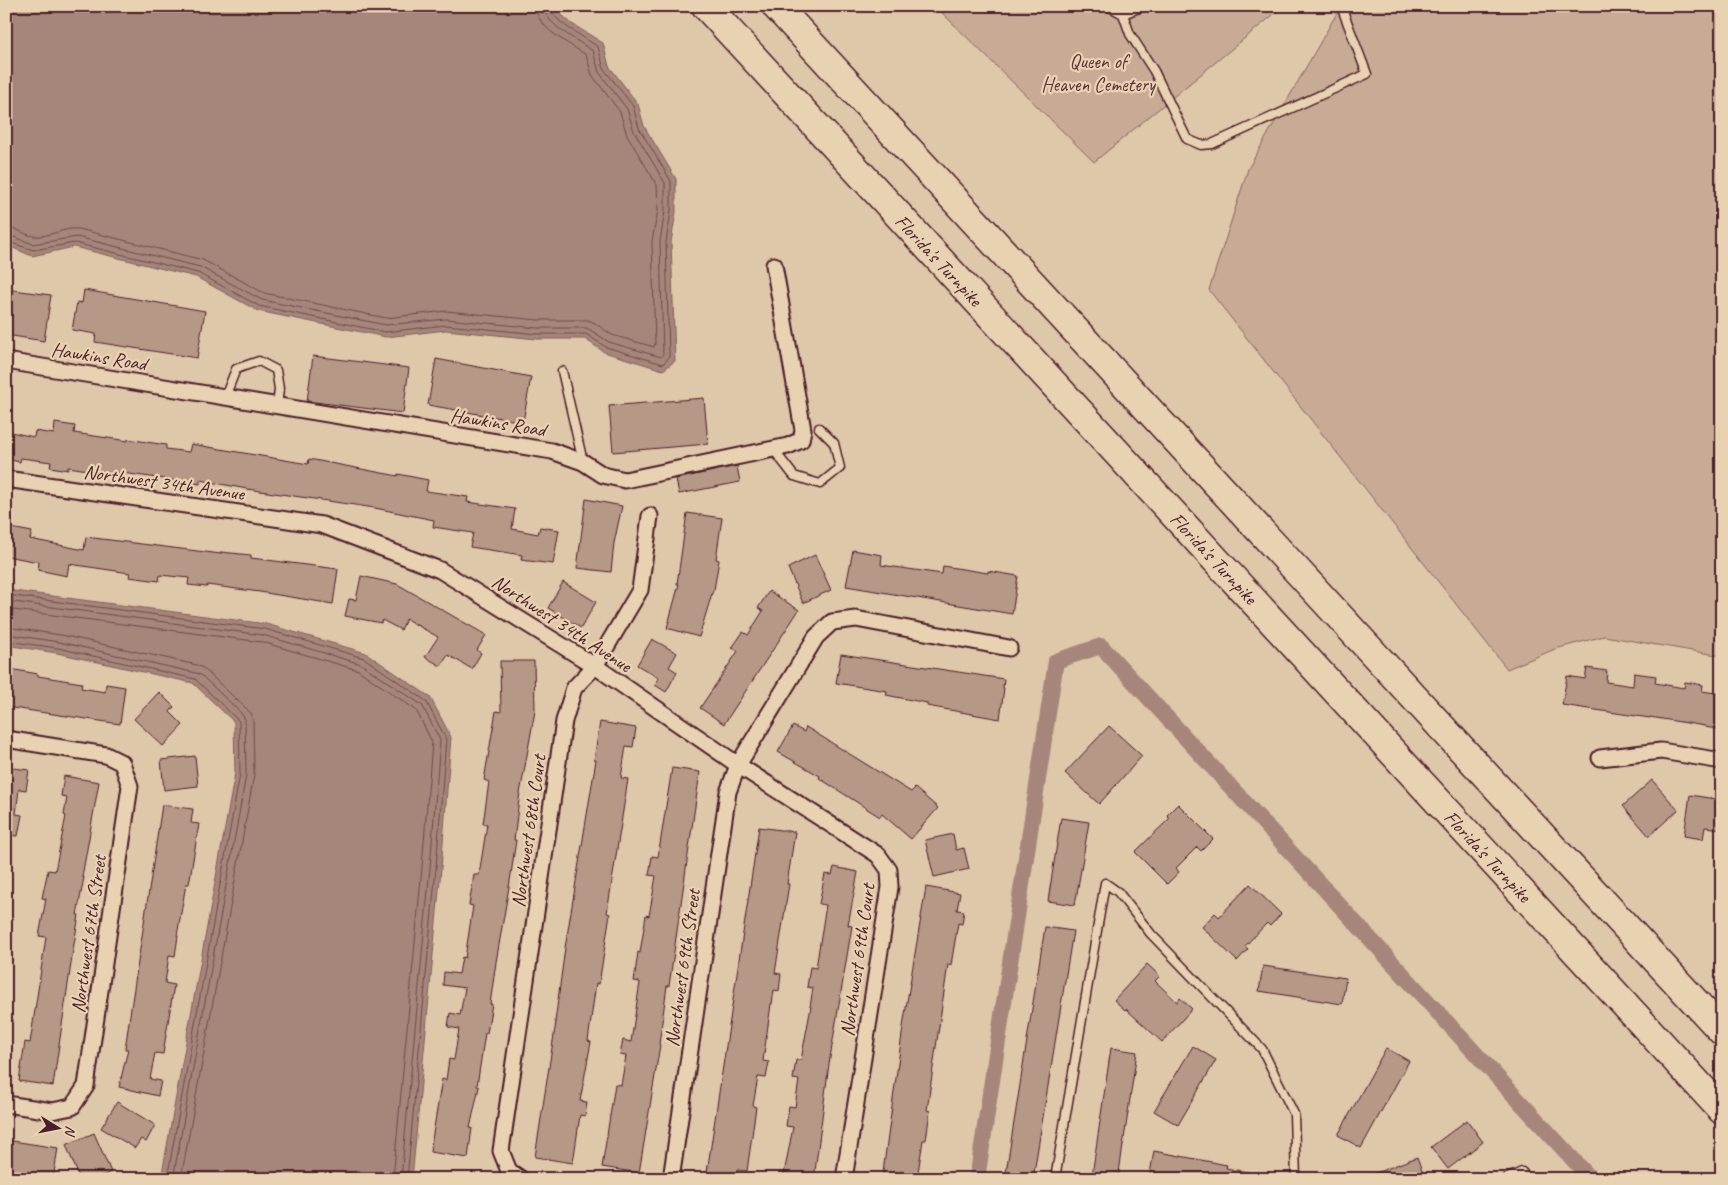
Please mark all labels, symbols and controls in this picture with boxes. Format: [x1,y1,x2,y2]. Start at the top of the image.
park label: Queen of Heaven Cemetery [1041,49,1157,97]
street label: Florida's Turnpike [890,209,989,313]
street label: Hawkins Road [50,337,151,377]
street label: Hawkins Road [449,403,550,443]
street label: Northwest 34th Avenue [82,459,247,506]
street label: Florida's Turnpike [1165,507,1264,611]
street label: Northwest 34th Avenue [487,569,638,679]
street label: Northwest 68th Court [505,751,552,909]
street label: Florida's Turnpike [1439,805,1538,909]
street label: Northwest 67th Street [65,851,112,1014]
street label: Northwest 69th Court [834,880,881,1038]
street label: Northwest 69th Street [659,885,706,1048]
north arrow [32,1102,82,1152]
text: N [61,1124,79,1138]

